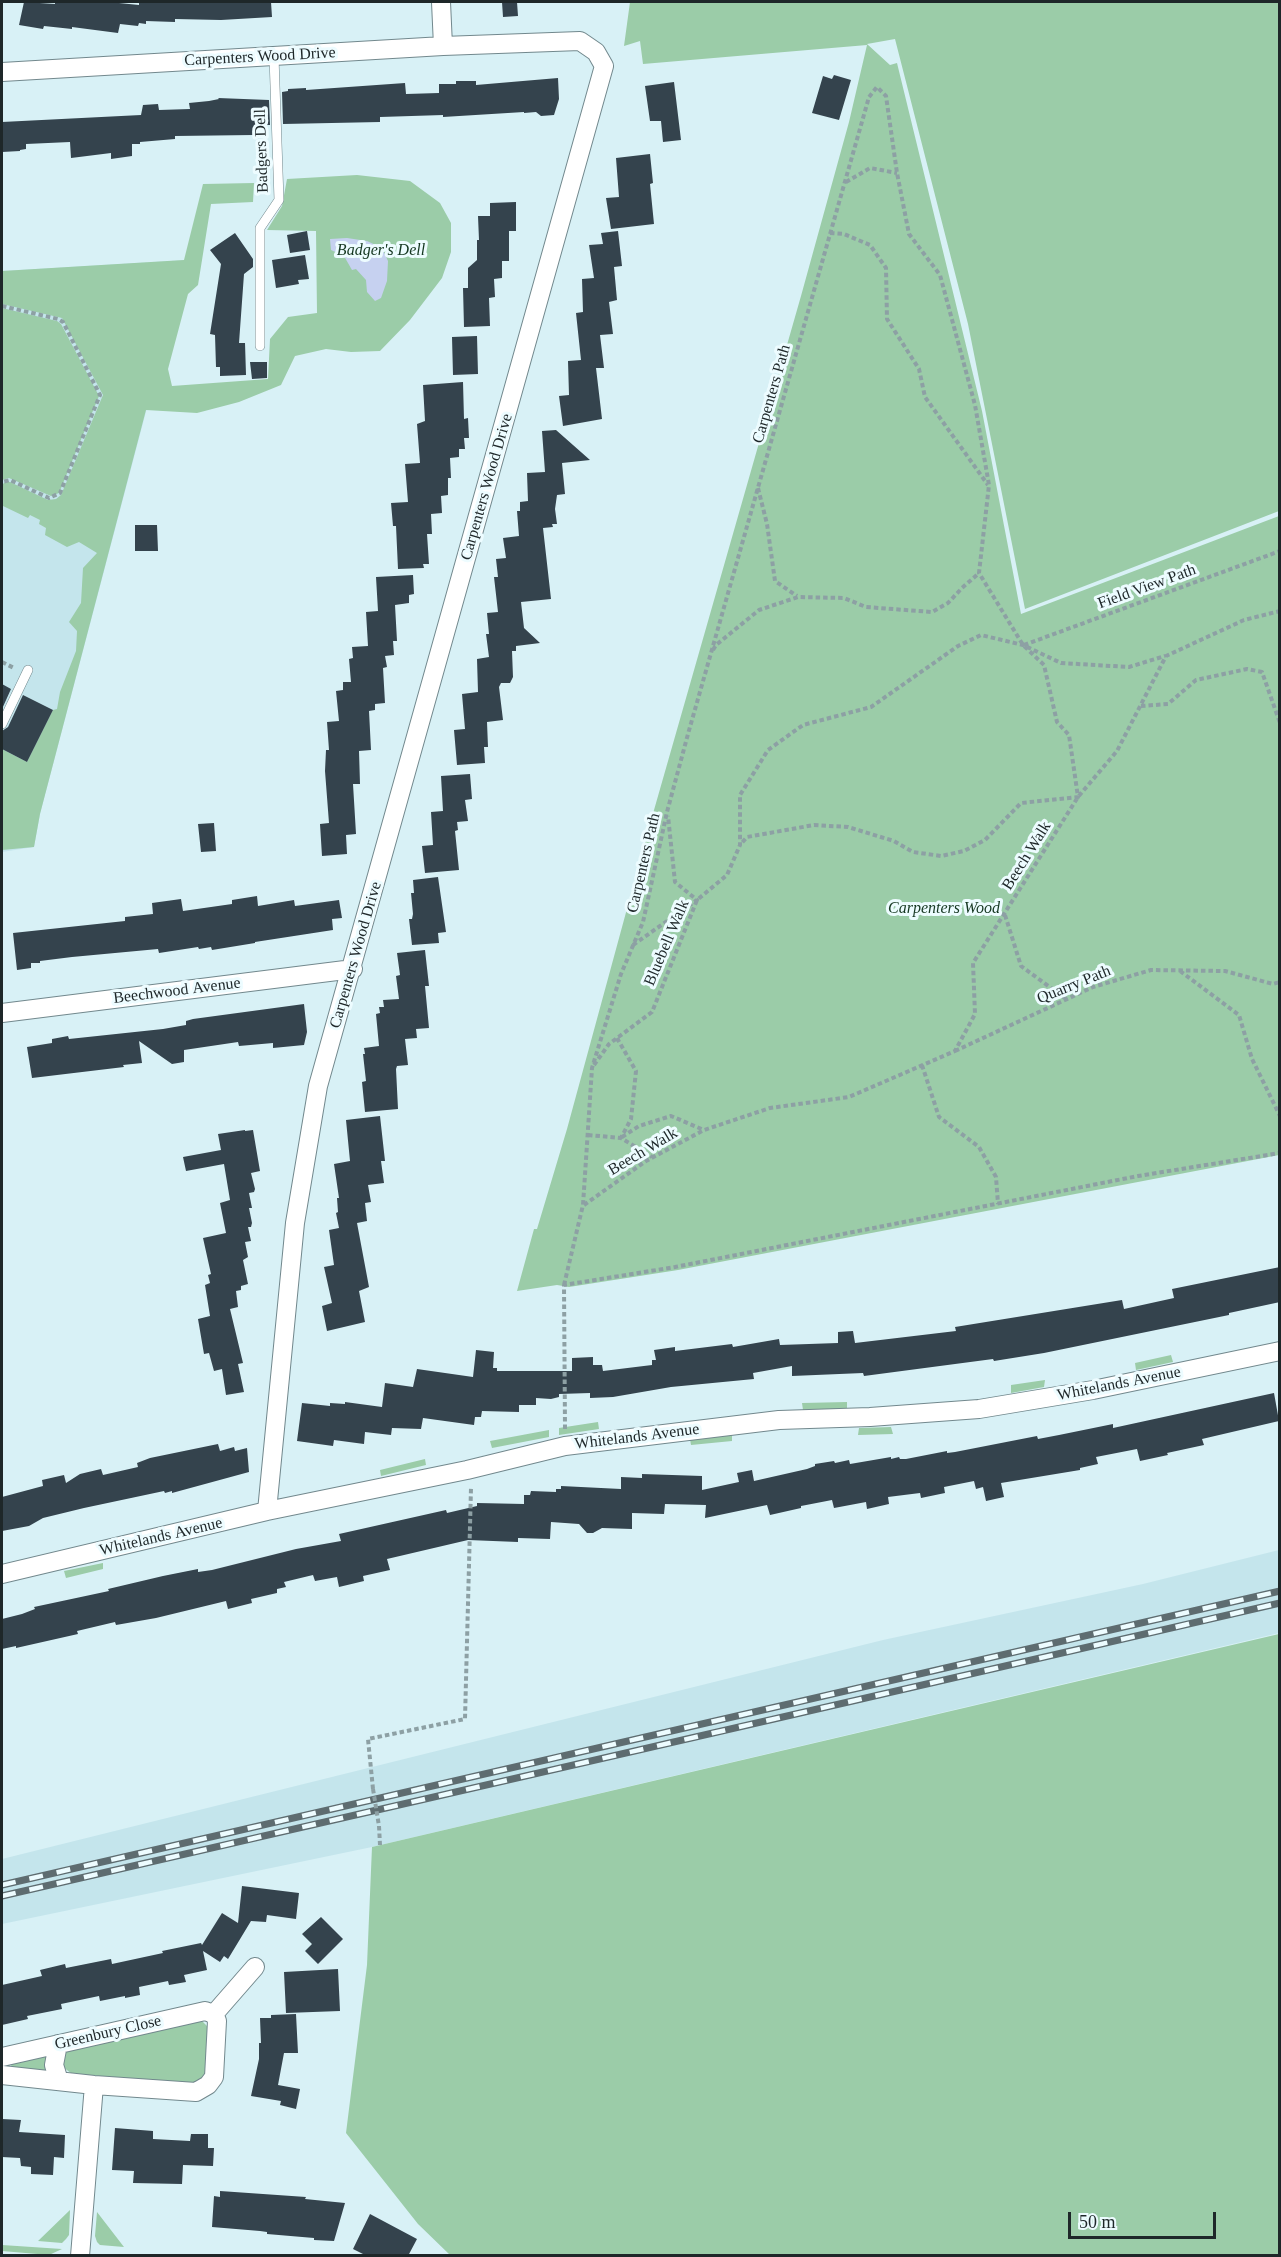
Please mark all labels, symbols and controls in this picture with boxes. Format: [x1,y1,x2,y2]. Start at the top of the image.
street label: Carpenters Wood Drive [184,43,336,71]
street label: Badgers Dell [251,109,273,193]
park label: Badger's Dell [337,241,425,261]
street label: Carpenters Path [749,342,795,446]
street label: Carpenters Wood Drive [457,412,517,562]
street label: Field View Path [1095,560,1199,614]
street label: Carpenters Path [623,811,665,915]
street label: Beech Walk [998,818,1056,894]
street label: Carpenters Wood Drive [326,880,386,1030]
street label: Bluebell Walk [640,897,694,989]
park label: Carpenters Wood [888,899,1000,919]
street label: Quarry Path [1034,962,1114,1008]
street label: Beechwood Avenue [112,974,242,1008]
street label: Beech Walk [605,1124,681,1180]
street label: Whitelands Avenue [1056,1363,1182,1405]
street label: Whitelands Avenue [574,1420,700,1454]
street label: Whitelands Avenue [98,1514,224,1560]
street label: Greenbury Close [53,2011,163,2055]
scale bar [1071,2200,1220,2238]
text: 50 m [1079,2212,1116,2232]

